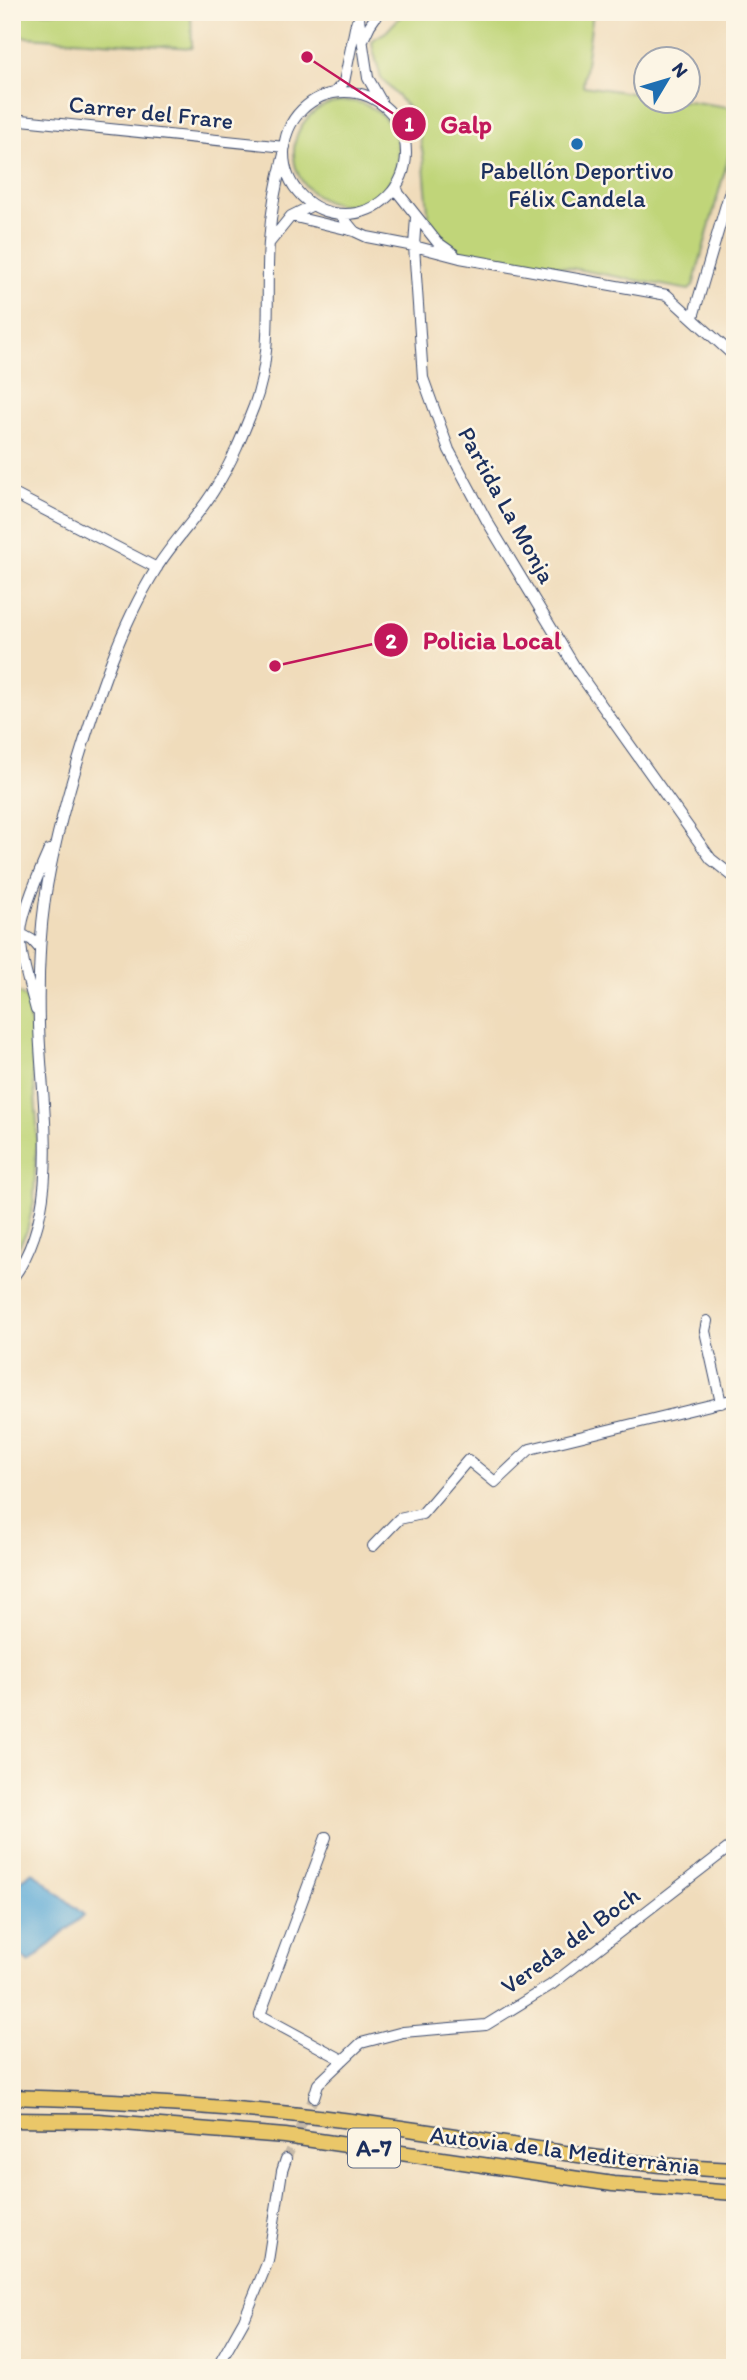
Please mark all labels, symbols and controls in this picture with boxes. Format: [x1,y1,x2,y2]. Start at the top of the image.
north arrow [632,46,702,116]
text: N [667,58,693,82]
street label: Carrer del Frare [67,89,235,135]
callout: Galp [392,101,506,148]
text: Galp [440,108,492,140]
text: 1 [404,111,414,136]
marker: Pabellón Deportivo Félix Candela [569,136,585,152]
place label: Pabellón Deportivo Félix Candela [480,156,674,213]
street label: Partida La Monja [452,422,562,589]
callout: Policia Local [374,617,575,664]
text: Policia Local [423,624,562,656]
text: 2 [385,628,397,653]
street label: Vereda del Boch [495,1880,645,2000]
street label: Autovia de la Mediterrània [428,2119,702,2181]
road number: A-7 [348,2128,400,2168]

